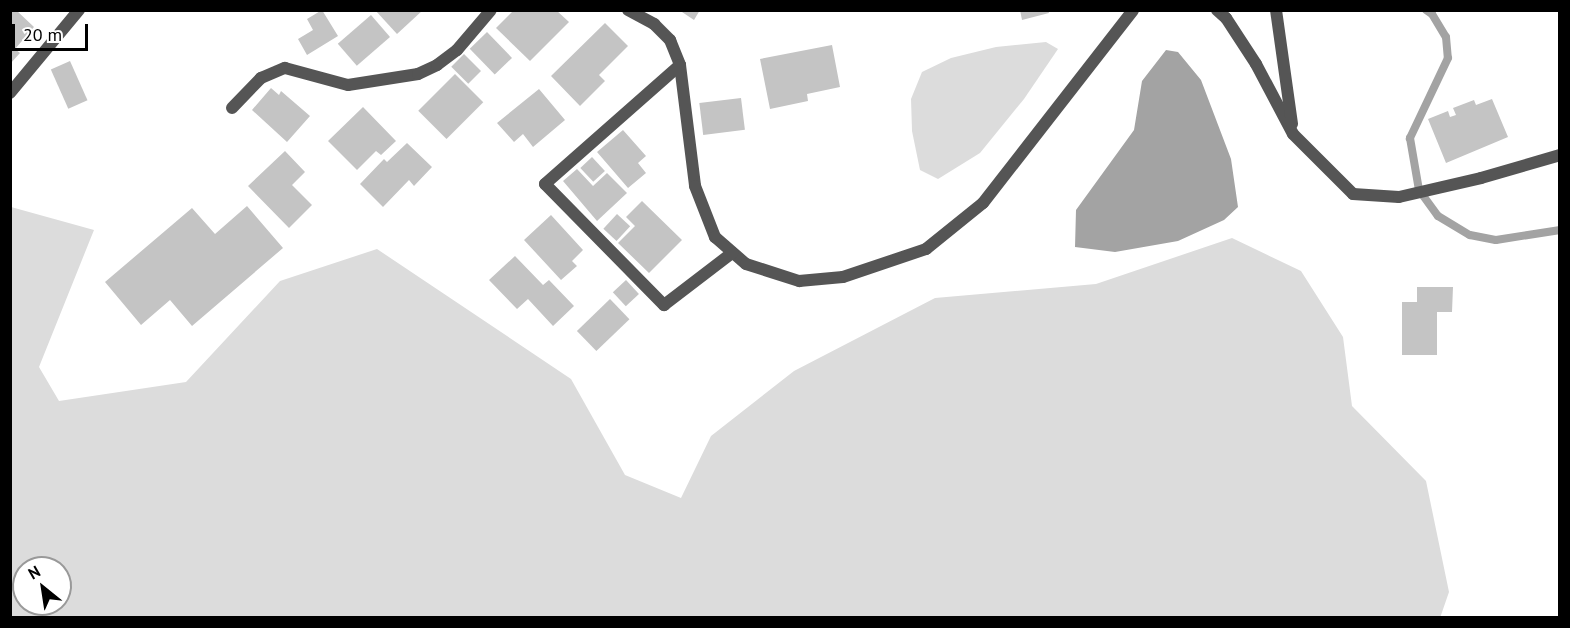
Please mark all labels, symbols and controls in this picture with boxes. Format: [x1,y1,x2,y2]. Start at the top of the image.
scale bar [15,12,92,50]
text: 20 m [23,23,62,46]
north arrow [12,556,72,616]
text: N [24,561,44,583]

